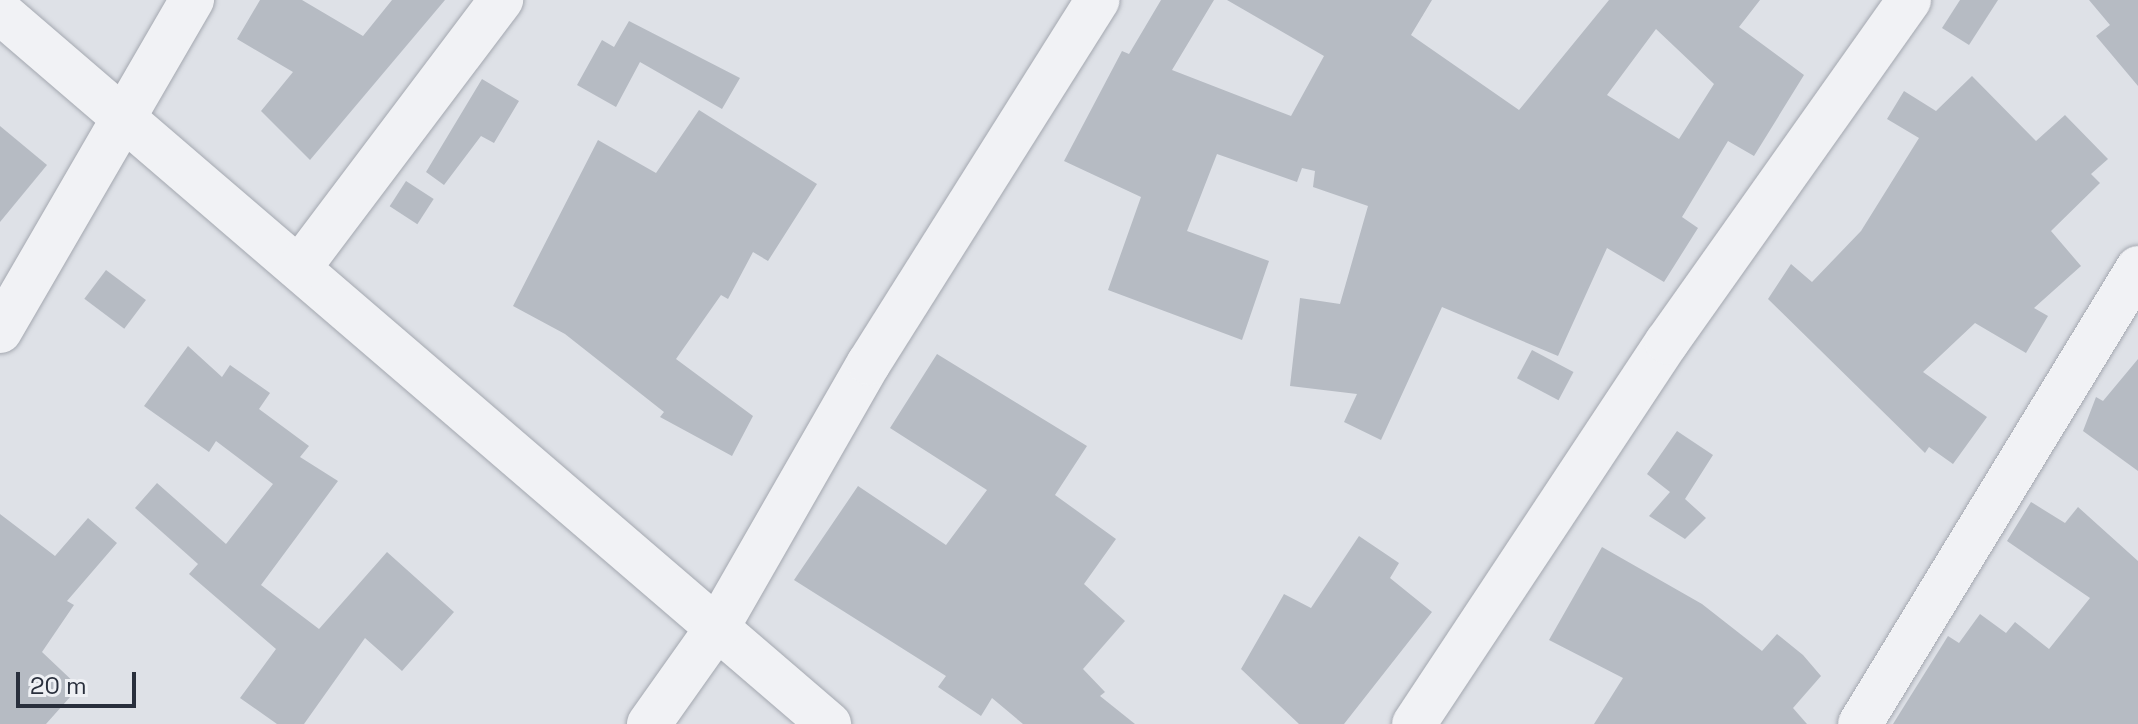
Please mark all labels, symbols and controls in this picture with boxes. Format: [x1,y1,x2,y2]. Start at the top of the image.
scale bar [20,656,140,706]
text: 20 m [30,670,87,701]

